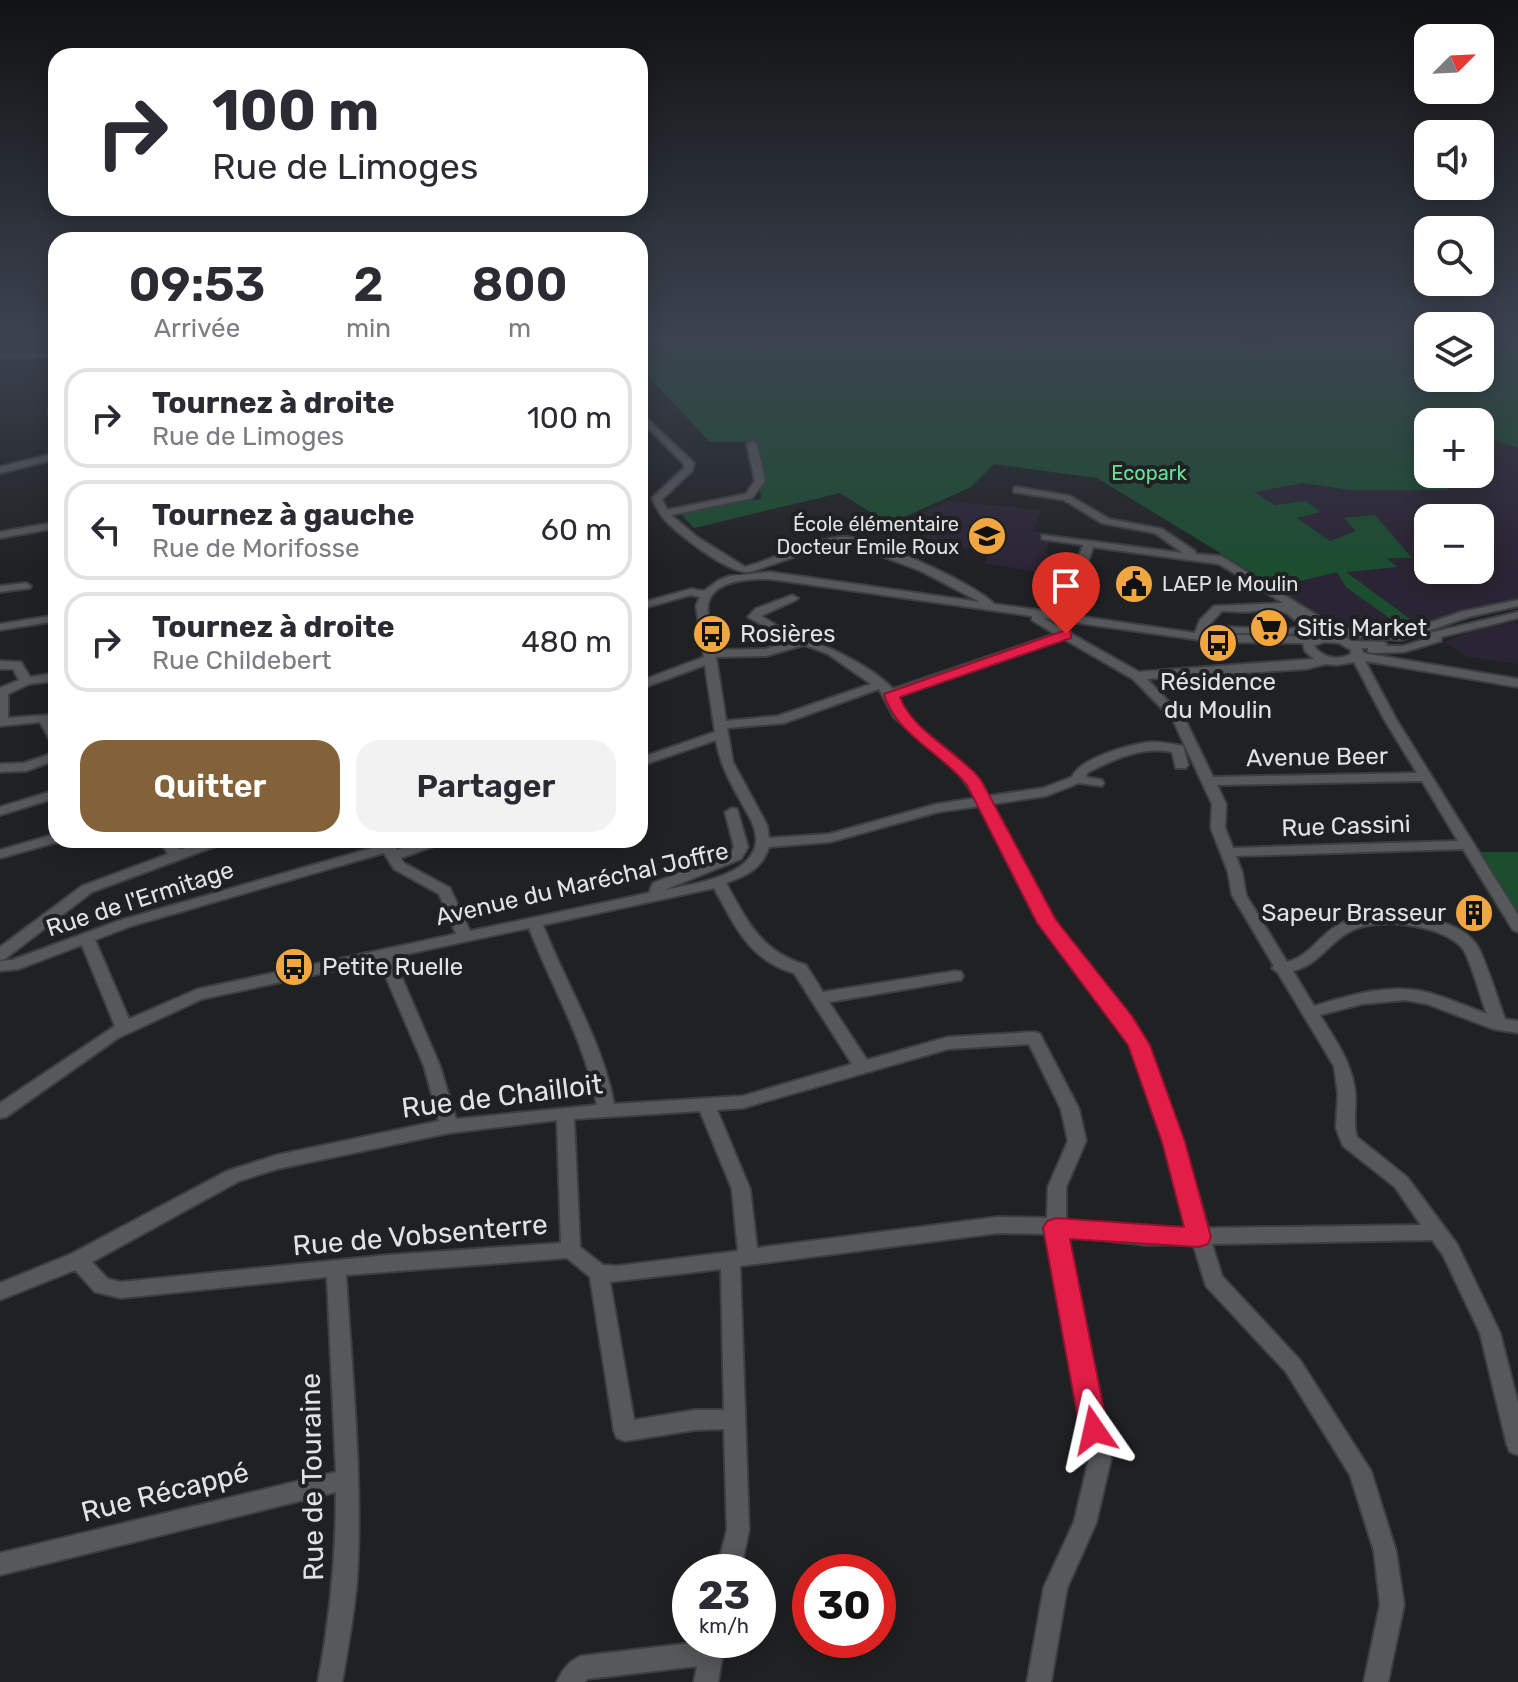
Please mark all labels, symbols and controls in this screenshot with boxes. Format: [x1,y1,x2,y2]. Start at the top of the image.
north arrow [1414,24,1494,104]
map controls [1414,24,1494,584]
text: 100 m [212,78,379,144]
icon: right [80,80,184,184]
button: sound [1414,120,1494,200]
text: Rue de Limoges [212,145,478,188]
button: search [1414,216,1494,296]
text: 09:53 [128,256,266,313]
text: 2 [353,256,384,313]
text: 800 [471,256,568,313]
button: layers [1414,312,1494,392]
text: Arrivée [154,313,240,344]
text: min [346,313,391,344]
text: m [508,313,531,344]
text: Tournez à droite [152,385,395,421]
icon: right [84,396,128,440]
text: 100 m [527,400,612,436]
button: + [1414,408,1494,488]
text: Rue de Limoges [152,421,344,452]
park label: Ecopark [1111,461,1187,485]
text: Tournez à gauche [152,497,415,533]
button: − [1414,504,1494,584]
icon: left [84,508,128,552]
text: 60 m [541,512,612,548]
place label: École élémentaire Docteur Emile Roux [777,512,959,559]
school or university icon: École élémentaire Docteur Emile Roux [966,515,1008,557]
text: Rue de Morifosse [152,533,360,564]
pin [1032,552,1100,634]
public building icon: LAEP le Moulin [1113,563,1155,605]
icon: arrive [1044,564,1088,608]
place label: LAEP le Moulin [1162,572,1298,596]
supermarket icon: Sitis Market [1248,607,1290,649]
text: Tournez à droite [152,609,395,645]
bus stop icon: Rosières [691,613,733,655]
place label: Sitis Market [1297,614,1427,642]
icon: right [84,620,128,664]
place label: Rosières [740,620,835,648]
bus stop icon: Résidence du Moulin [1197,622,1239,664]
text: 480 m [521,624,612,660]
text: Rue Childebert [152,645,331,676]
place label: Résidence du Moulin [1160,668,1276,724]
button: Quitter [80,740,340,832]
button: Partager [356,740,616,832]
street label: Avenue Beer [1246,742,1388,772]
street label: Rue Cassini [1281,810,1411,842]
street label: Avenue du Maréchal Joffre [433,837,731,931]
street label: Rue de l'Ermitage [43,855,237,943]
building icon: Sapeur Brasseur [1453,892,1495,934]
place label: Sapeur Brasseur [1261,899,1446,927]
bus stop icon: Petite Ruelle [273,946,315,988]
place label: Petite Ruelle [322,953,463,981]
street label: Rue de Chailloit [400,1067,604,1125]
street label: Rue de Vobsenterre [291,1207,549,1263]
street label: Rue de Touraine [294,1373,330,1581]
position arrow [1052,1388,1136,1472]
street label: Rue Récappé [78,1455,252,1529]
speed limit sign: 30 [792,1554,896,1658]
text: 23 [698,1572,750,1619]
text: km/h [699,1614,749,1638]

